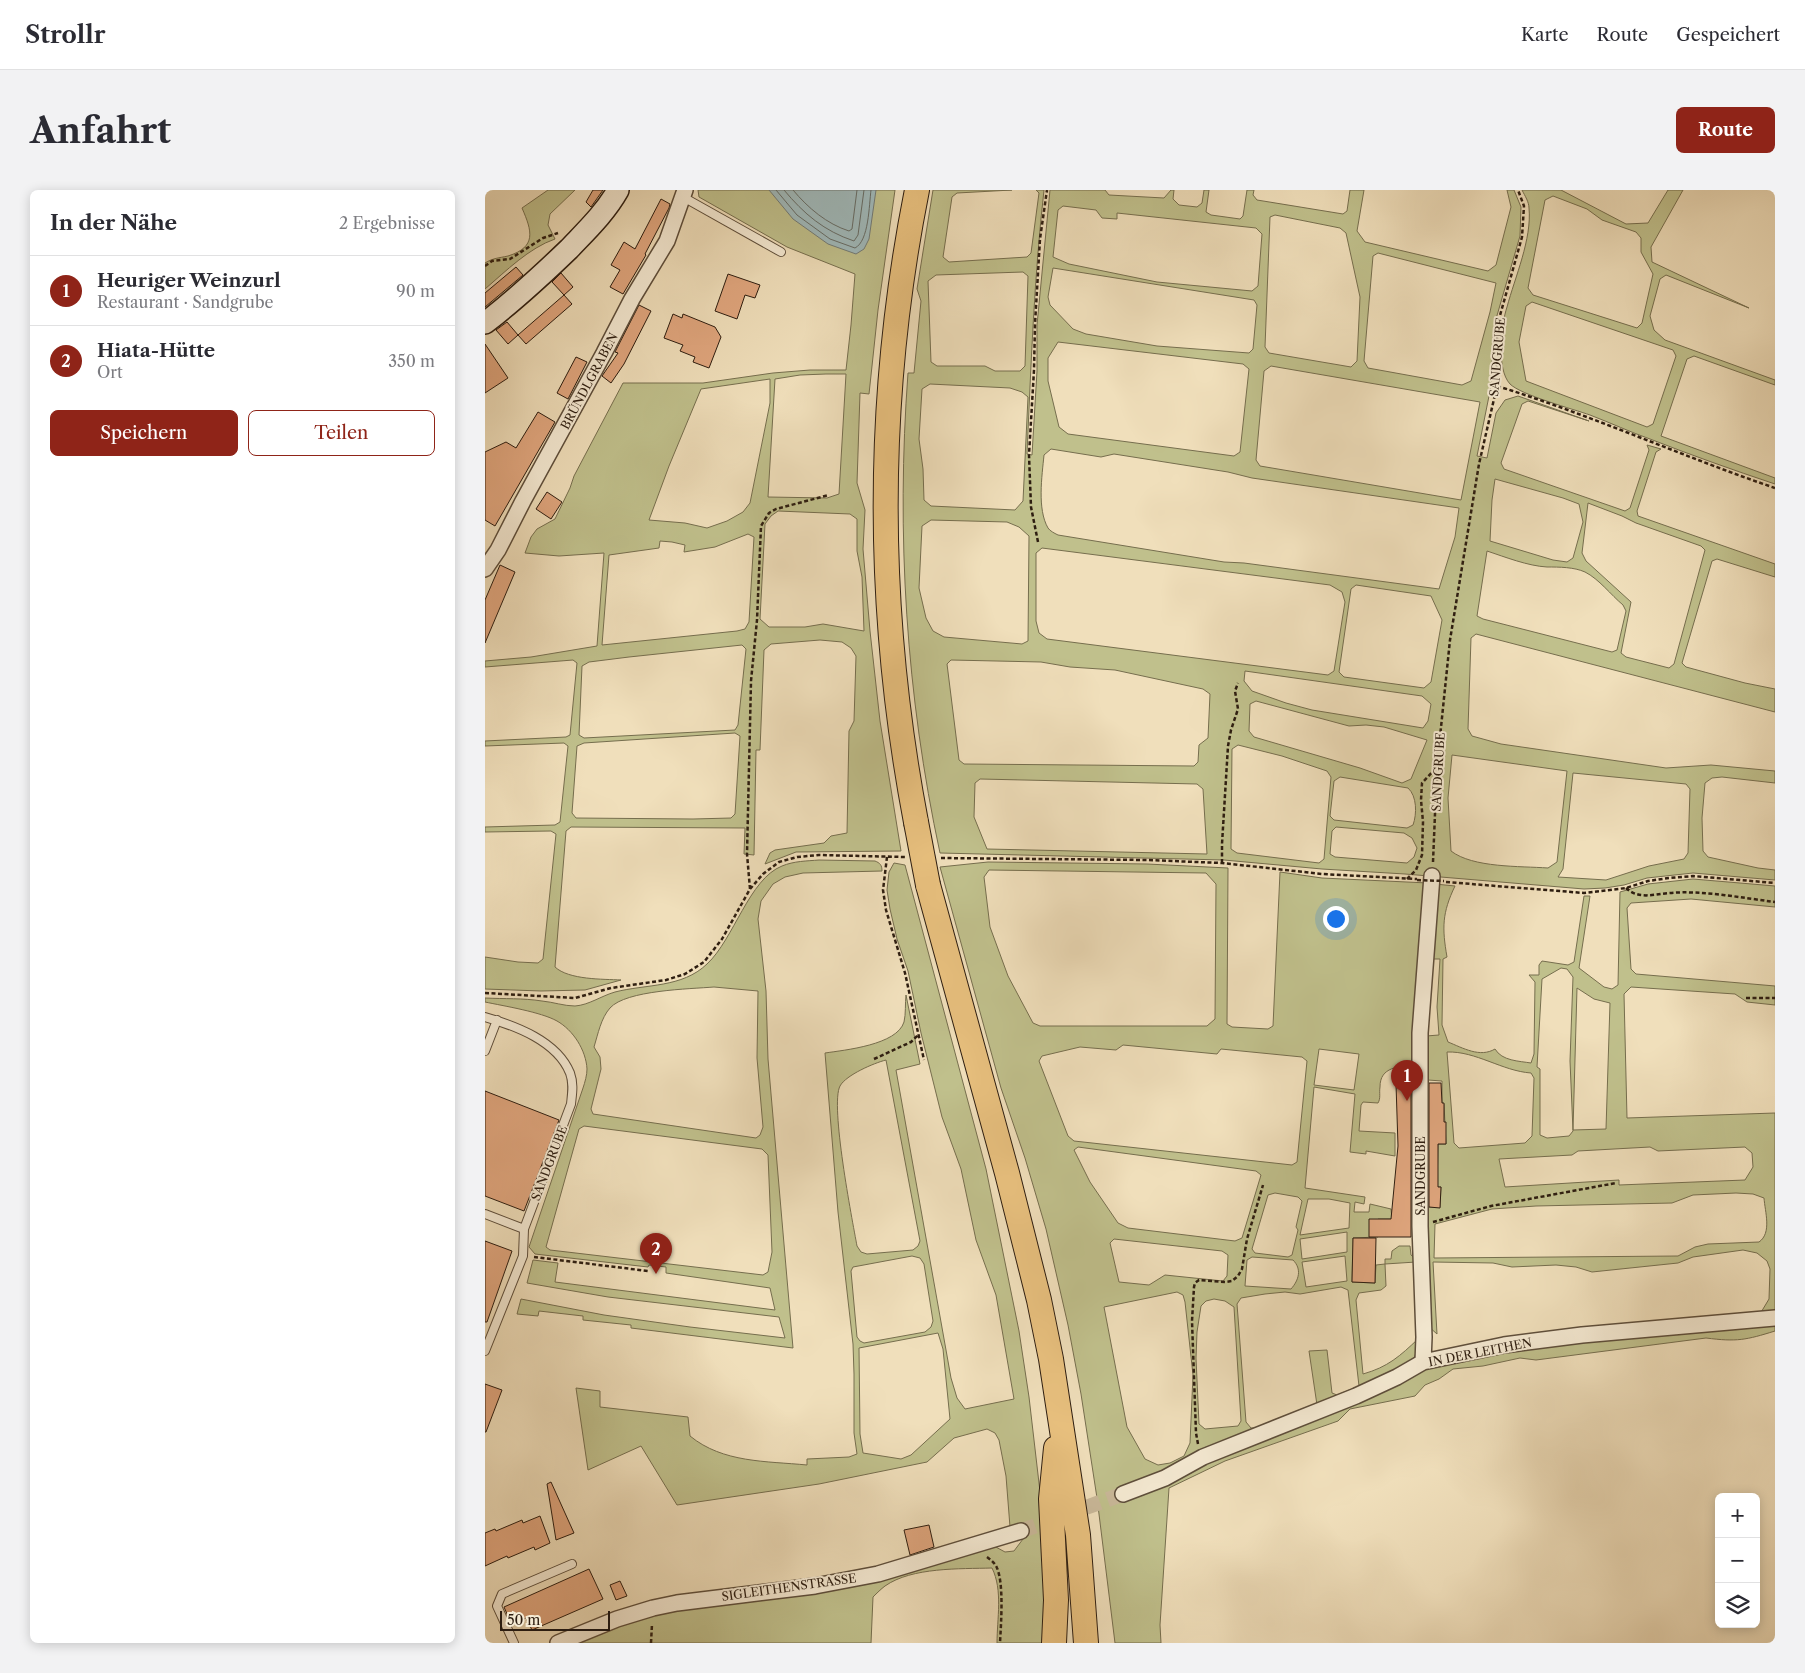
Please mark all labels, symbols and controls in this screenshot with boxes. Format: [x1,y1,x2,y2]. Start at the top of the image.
text: Strollr [25,20,105,49]
text: Karte [1521,24,1569,46]
text: Route [1597,24,1648,46]
text: Gespeichert [1676,24,1780,46]
button: Route [1676,107,1775,153]
text: Anfahrt [30,109,171,152]
text: In der Nähe [50,210,177,235]
text: 2 Ergebnisse [339,213,435,233]
text: Heuriger Weinzurl [97,269,281,292]
text: 1 [62,281,70,301]
text: 90 m [396,281,435,301]
text: Restaurant · Sandgrube [97,292,274,312]
street label: SANDGRUBE [1486,317,1508,397]
street label: BRÜNDLGRABEN [556,330,621,432]
text: Hiata-Hütte [97,339,215,362]
text: 2 [61,351,71,371]
text: 350 m [388,351,435,371]
text: Ort [97,362,123,382]
button: Speichern [50,410,238,456]
button: Teilen [248,410,435,456]
street label: SANDGRUBE [1428,732,1448,812]
your location [1323,906,1349,932]
pin: 1 [1391,1060,1423,1101]
street label: SANDGRUBE [528,1123,570,1203]
street label: SANDGRUBE [1413,1136,1428,1216]
pin: 2 [640,1233,672,1274]
street label: IN DER LEITHEN [1427,1335,1533,1369]
map controls [1715,1493,1760,1628]
button: + [1715,1493,1760,1538]
button: − [1715,1538,1760,1583]
street label: SIGLEITHENSTRASSE [721,1570,857,1604]
button: layers [1715,1583,1760,1628]
scale bar [500,1608,610,1631]
text: 50 m [507,1611,540,1629]

